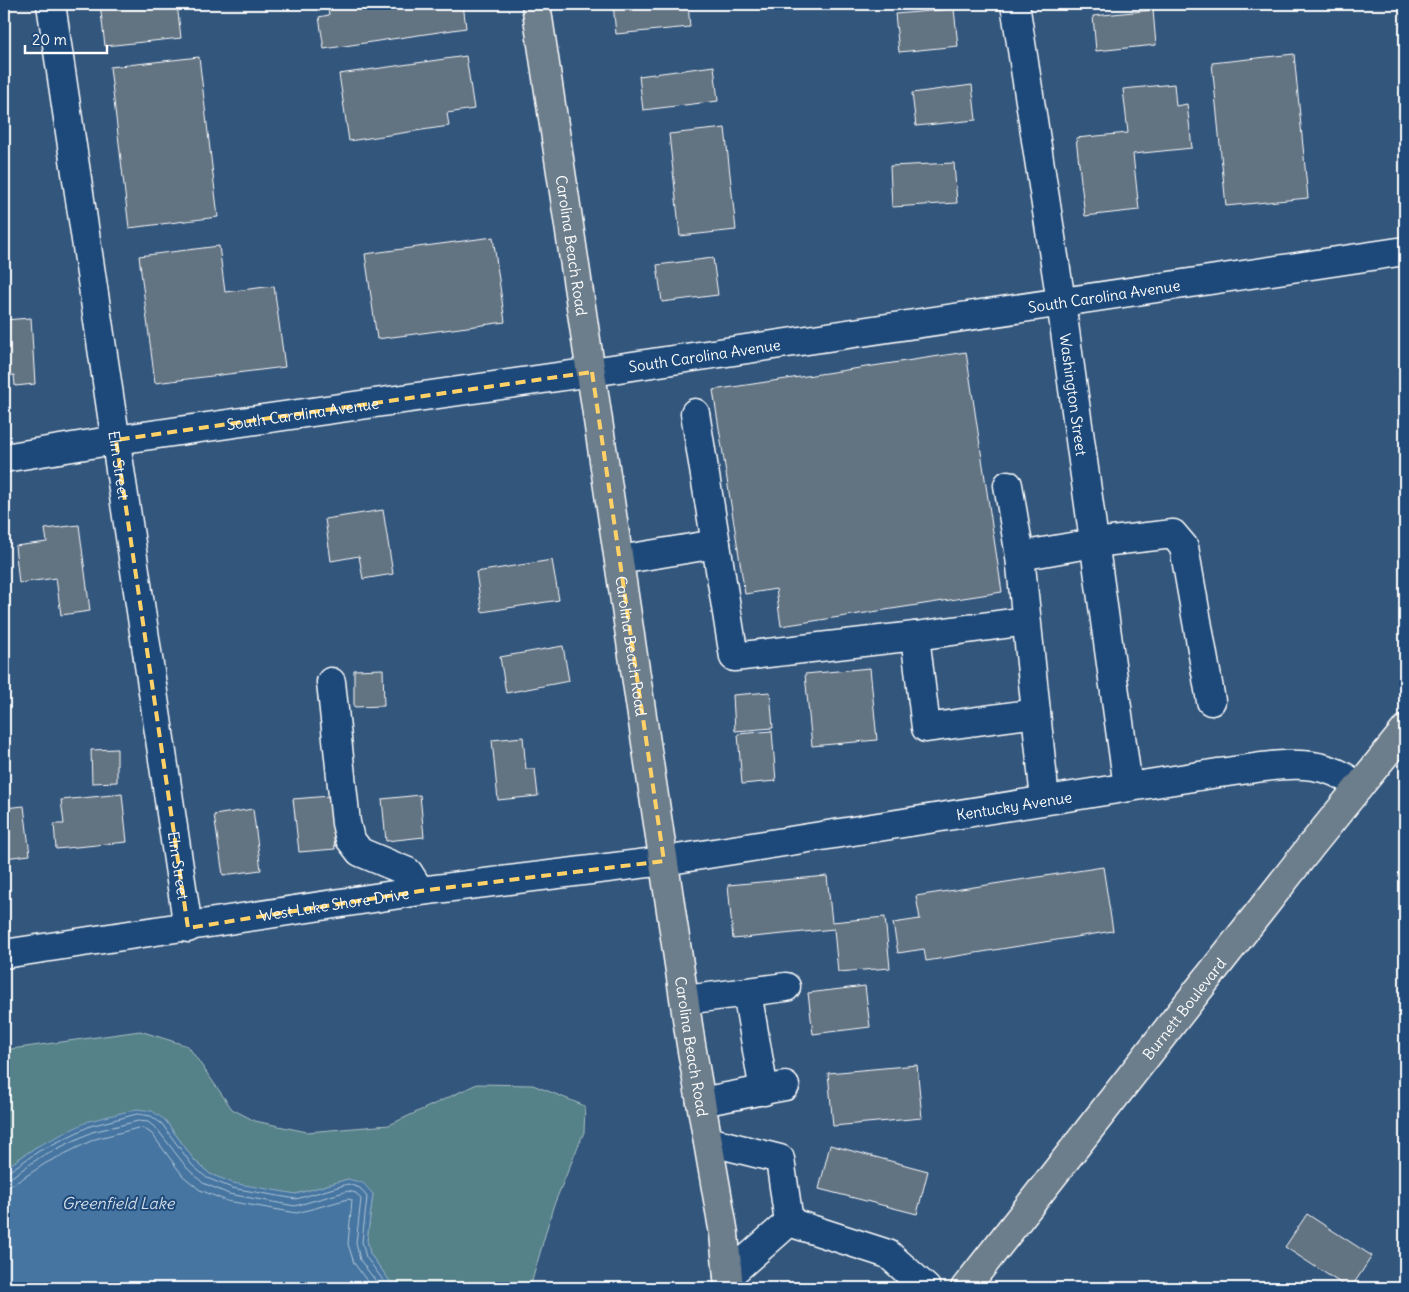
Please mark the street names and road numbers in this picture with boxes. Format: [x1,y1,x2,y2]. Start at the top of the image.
street label: Carolina Beach Road [552,174,592,317]
street label: South Carolina Avenue [1027,275,1181,316]
street label: Washington Street [1056,332,1092,457]
street label: South Carolina Avenue [627,335,782,376]
street label: South Carolina Avenue [225,393,380,434]
street label: Elm Street [105,429,134,500]
street label: Carolina Beach Road [612,574,651,718]
street label: Kentucky Avenue [955,787,1073,824]
street label: Elm Street [164,830,193,901]
street label: West Lake Shore Drive [258,883,410,925]
street label: Burnett Boulevard [1138,954,1230,1063]
street label: Carolina Beach Road [671,975,713,1118]

